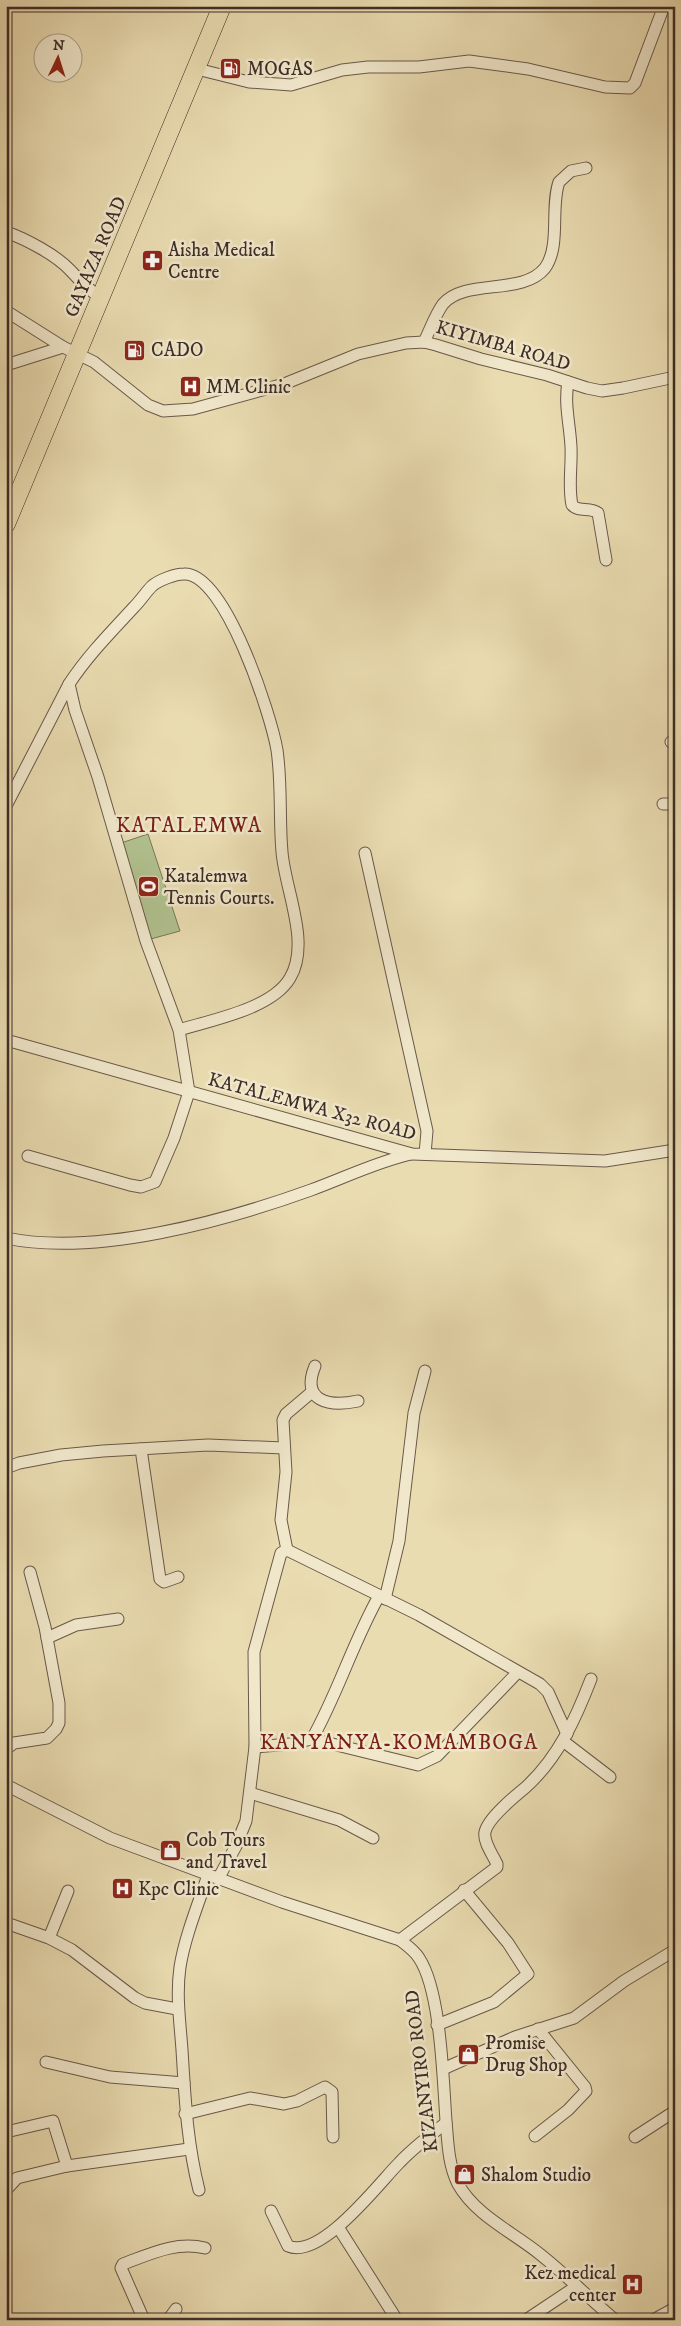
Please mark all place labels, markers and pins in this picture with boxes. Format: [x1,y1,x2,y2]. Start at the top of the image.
fuel station icon: MOGAS [219,57,243,81]
place label: MOGAS [247,58,313,81]
place label: Aisha Medical Centre [168,239,275,284]
pharmacy icon: Aisha Medical Centre [140,249,164,273]
fuel station icon: CADO [123,338,147,362]
place label: CADO [151,339,203,362]
hospital icon: MM Clinic [178,375,202,399]
place label: MM Clinic [206,376,291,399]
place label: Katalemwa Tennis Courts. [164,865,275,910]
sports icon: Katalemwa Tennis Courts. [136,875,160,899]
place label: Cob Tours and Travel [186,1829,267,1874]
shop icon: Cob Tours and Travel [158,1839,182,1863]
hospital icon: Kpc Clinic [110,1877,134,1901]
place label: Kpc Clinic [138,1878,219,1901]
place label: Promise Drug Shop [485,2032,567,2077]
shop icon: Promise Drug Shop [457,2042,481,2066]
shop icon: Shalom Studio [453,2163,477,2187]
place label: Shalom Studio [481,2164,591,2187]
place label: Kez medical center [524,2262,616,2307]
hospital icon: Kez medical center [620,2272,644,2296]

